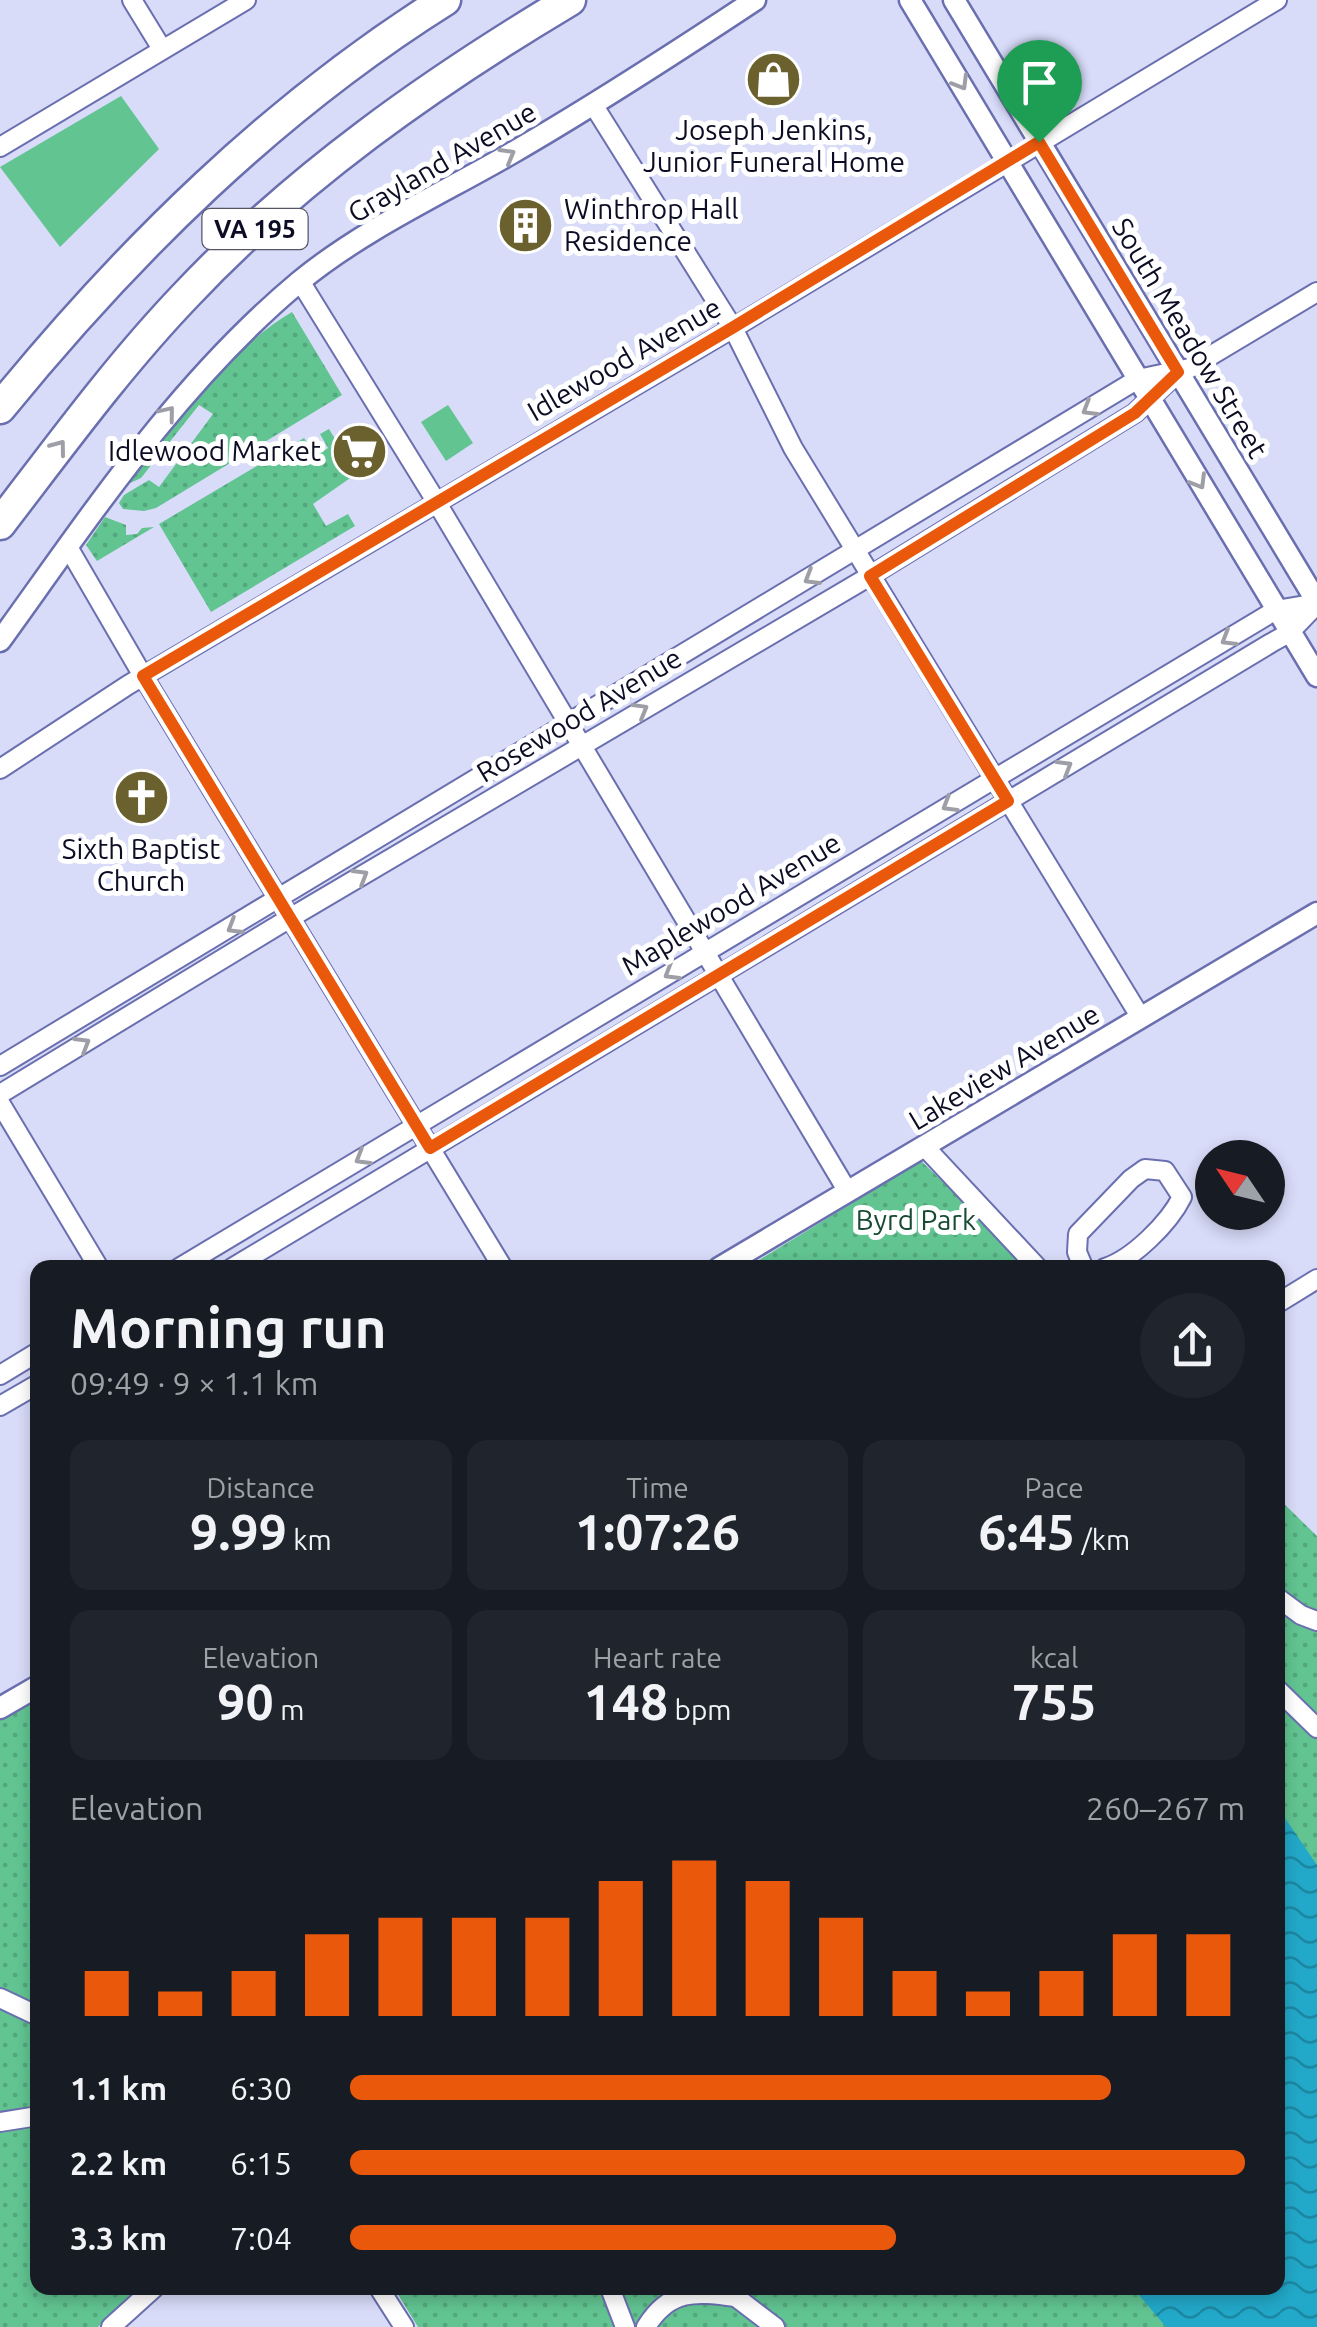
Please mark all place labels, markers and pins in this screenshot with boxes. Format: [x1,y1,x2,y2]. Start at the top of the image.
pin [997,40,1082,143]
shop icon: Joseph Jenkins, Junior Funeral Home [744,49,804,109]
place label: Joseph Jenkins, Junior Funeral Home [643,114,905,177]
place label: Winthrop Hall Residence [564,193,739,256]
building icon: Winthrop Hall Residence [495,195,555,255]
supermarket icon: Idlewood Market [330,421,390,481]
place label: Idlewood Market [108,435,321,466]
church icon: Sixth Baptist Church [111,768,171,828]
place label: Sixth Baptist Church [62,833,220,896]

